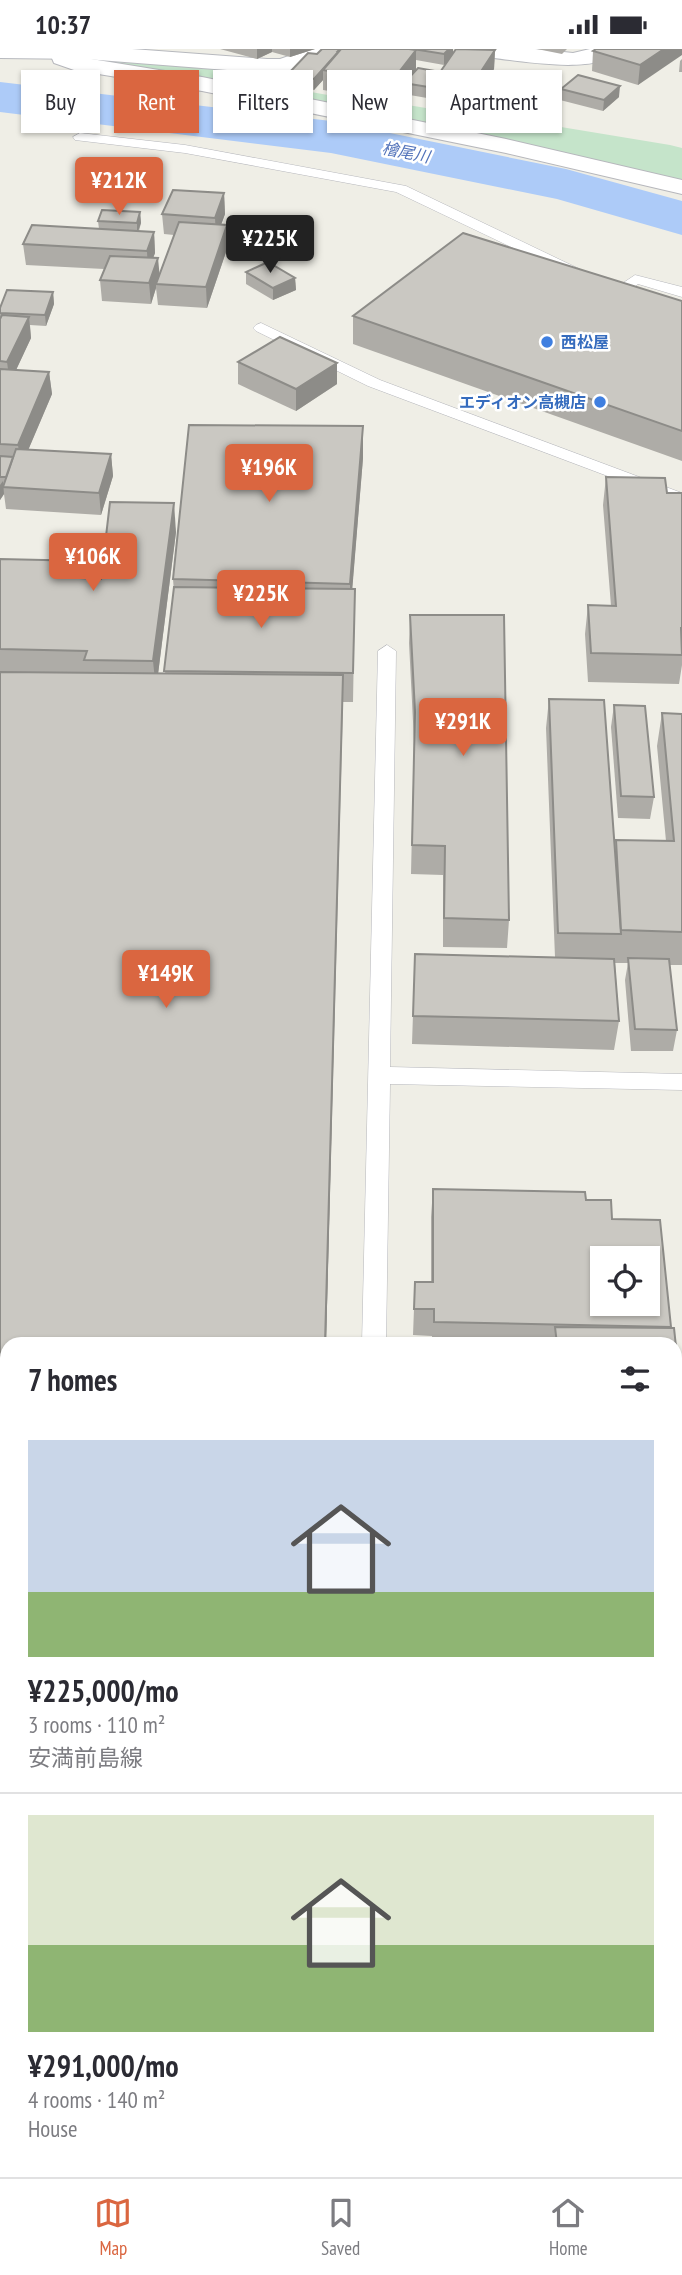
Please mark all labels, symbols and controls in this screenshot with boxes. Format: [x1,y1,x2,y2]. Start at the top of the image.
text: 10:37 [35,8,91,41]
chip: Buy [21,70,100,133]
chip: Rent [114,70,199,133]
chip: Filters [213,70,313,133]
chip: New [327,70,412,133]
chip: Apartment [426,70,562,133]
water label: 檜尾川 [381,138,433,167]
pin: ¥212K [70,157,168,217]
text: ¥212K [91,165,147,194]
pin: ¥225K [221,215,319,275]
text: ¥225K [242,223,298,252]
place label: 西松屋 [561,332,609,352]
marker: 西松屋 [539,334,555,350]
place label: エディオン高槻店 [459,392,586,412]
marker: エディオン高槻店 [592,394,608,410]
pin: ¥196K [220,445,318,504]
text: ¥196K [241,452,297,481]
pin: ¥106K [44,533,142,593]
text: ¥106K [65,541,121,570]
pin: ¥225K [212,571,310,630]
text: ¥225K [233,578,289,607]
pin: ¥291K [414,699,512,758]
text: ¥291K [435,706,491,735]
pin: ¥149K [117,951,215,1010]
text: ¥149K [138,958,194,987]
map controls [590,1246,660,1316]
button: locate [590,1246,660,1316]
text: 7 homes [28,1360,117,1399]
icon: filters [616,1360,654,1398]
icon: home [278,1486,404,1612]
text: ¥225,000/mo [28,1671,179,1710]
text: 3 rooms · 110 m² [28,1710,165,1739]
text: 安満前島線 [28,1743,143,1772]
icon: home [278,1860,404,1986]
text: ¥291,000/mo [28,2046,179,2085]
text: 4 rooms · 140 m² [28,2085,165,2114]
text: House [28,2114,78,2143]
tab: Map [94,2194,132,2260]
tab: Saved [321,2194,360,2260]
tab: Home [549,2194,588,2260]

